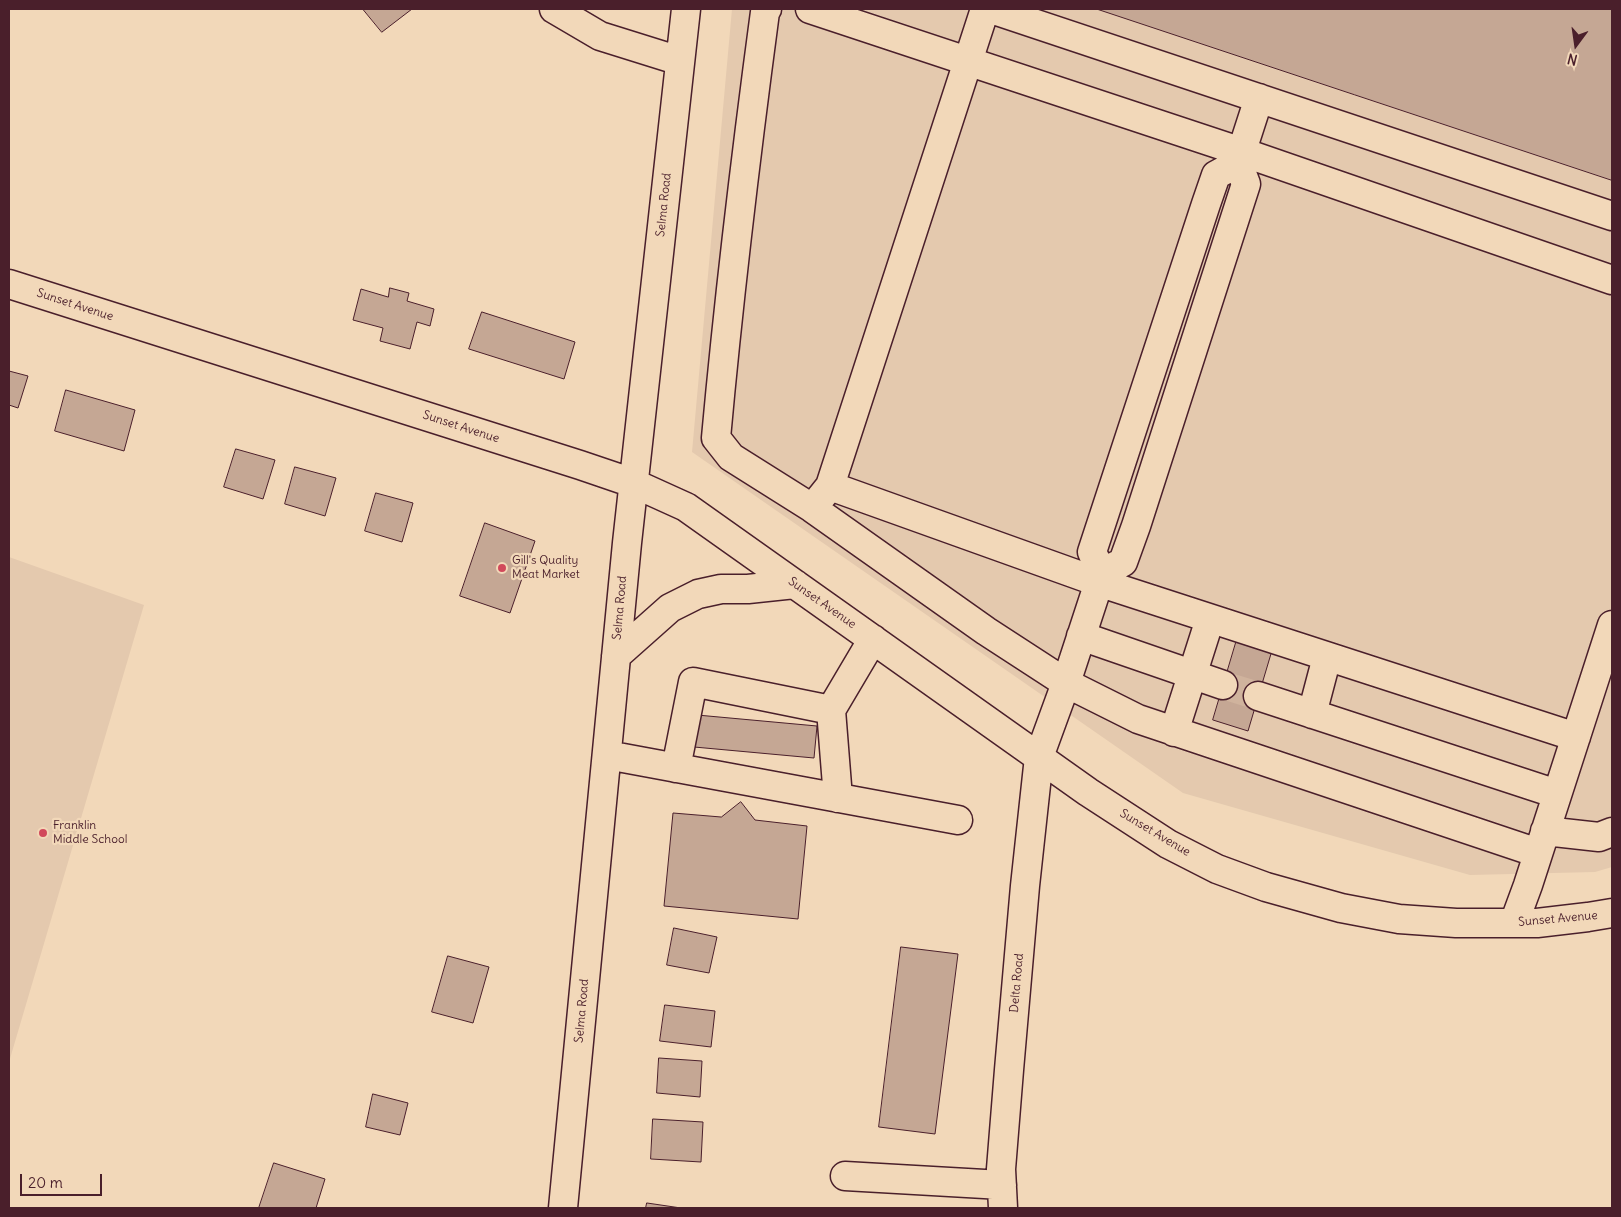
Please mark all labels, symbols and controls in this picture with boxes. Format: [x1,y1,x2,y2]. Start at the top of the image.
north arrow [1551,20,1601,70]
text: N [1565,50,1579,69]
street label: Selma Road [653,172,675,238]
street label: Sunset Avenue [35,286,115,324]
street label: Sunset Avenue [421,408,501,446]
place label: Gill's Quality Meat Market [512,554,580,582]
marker: Gill's Quality Meat Market [496,562,508,574]
street label: Sunset Avenue [785,574,859,632]
street label: Selma Road [610,575,630,641]
street label: Sunset Avenue [1117,806,1193,860]
place label: Franklin Middle School [53,819,127,847]
marker: Franklin Middle School [37,827,49,839]
street label: Sunset Avenue [1518,908,1598,930]
street label: Delta Road [1007,953,1027,1013]
street label: Selma Road [572,978,592,1044]
scale bar [22,1164,105,1196]
text: 20 m [28,1173,63,1192]

